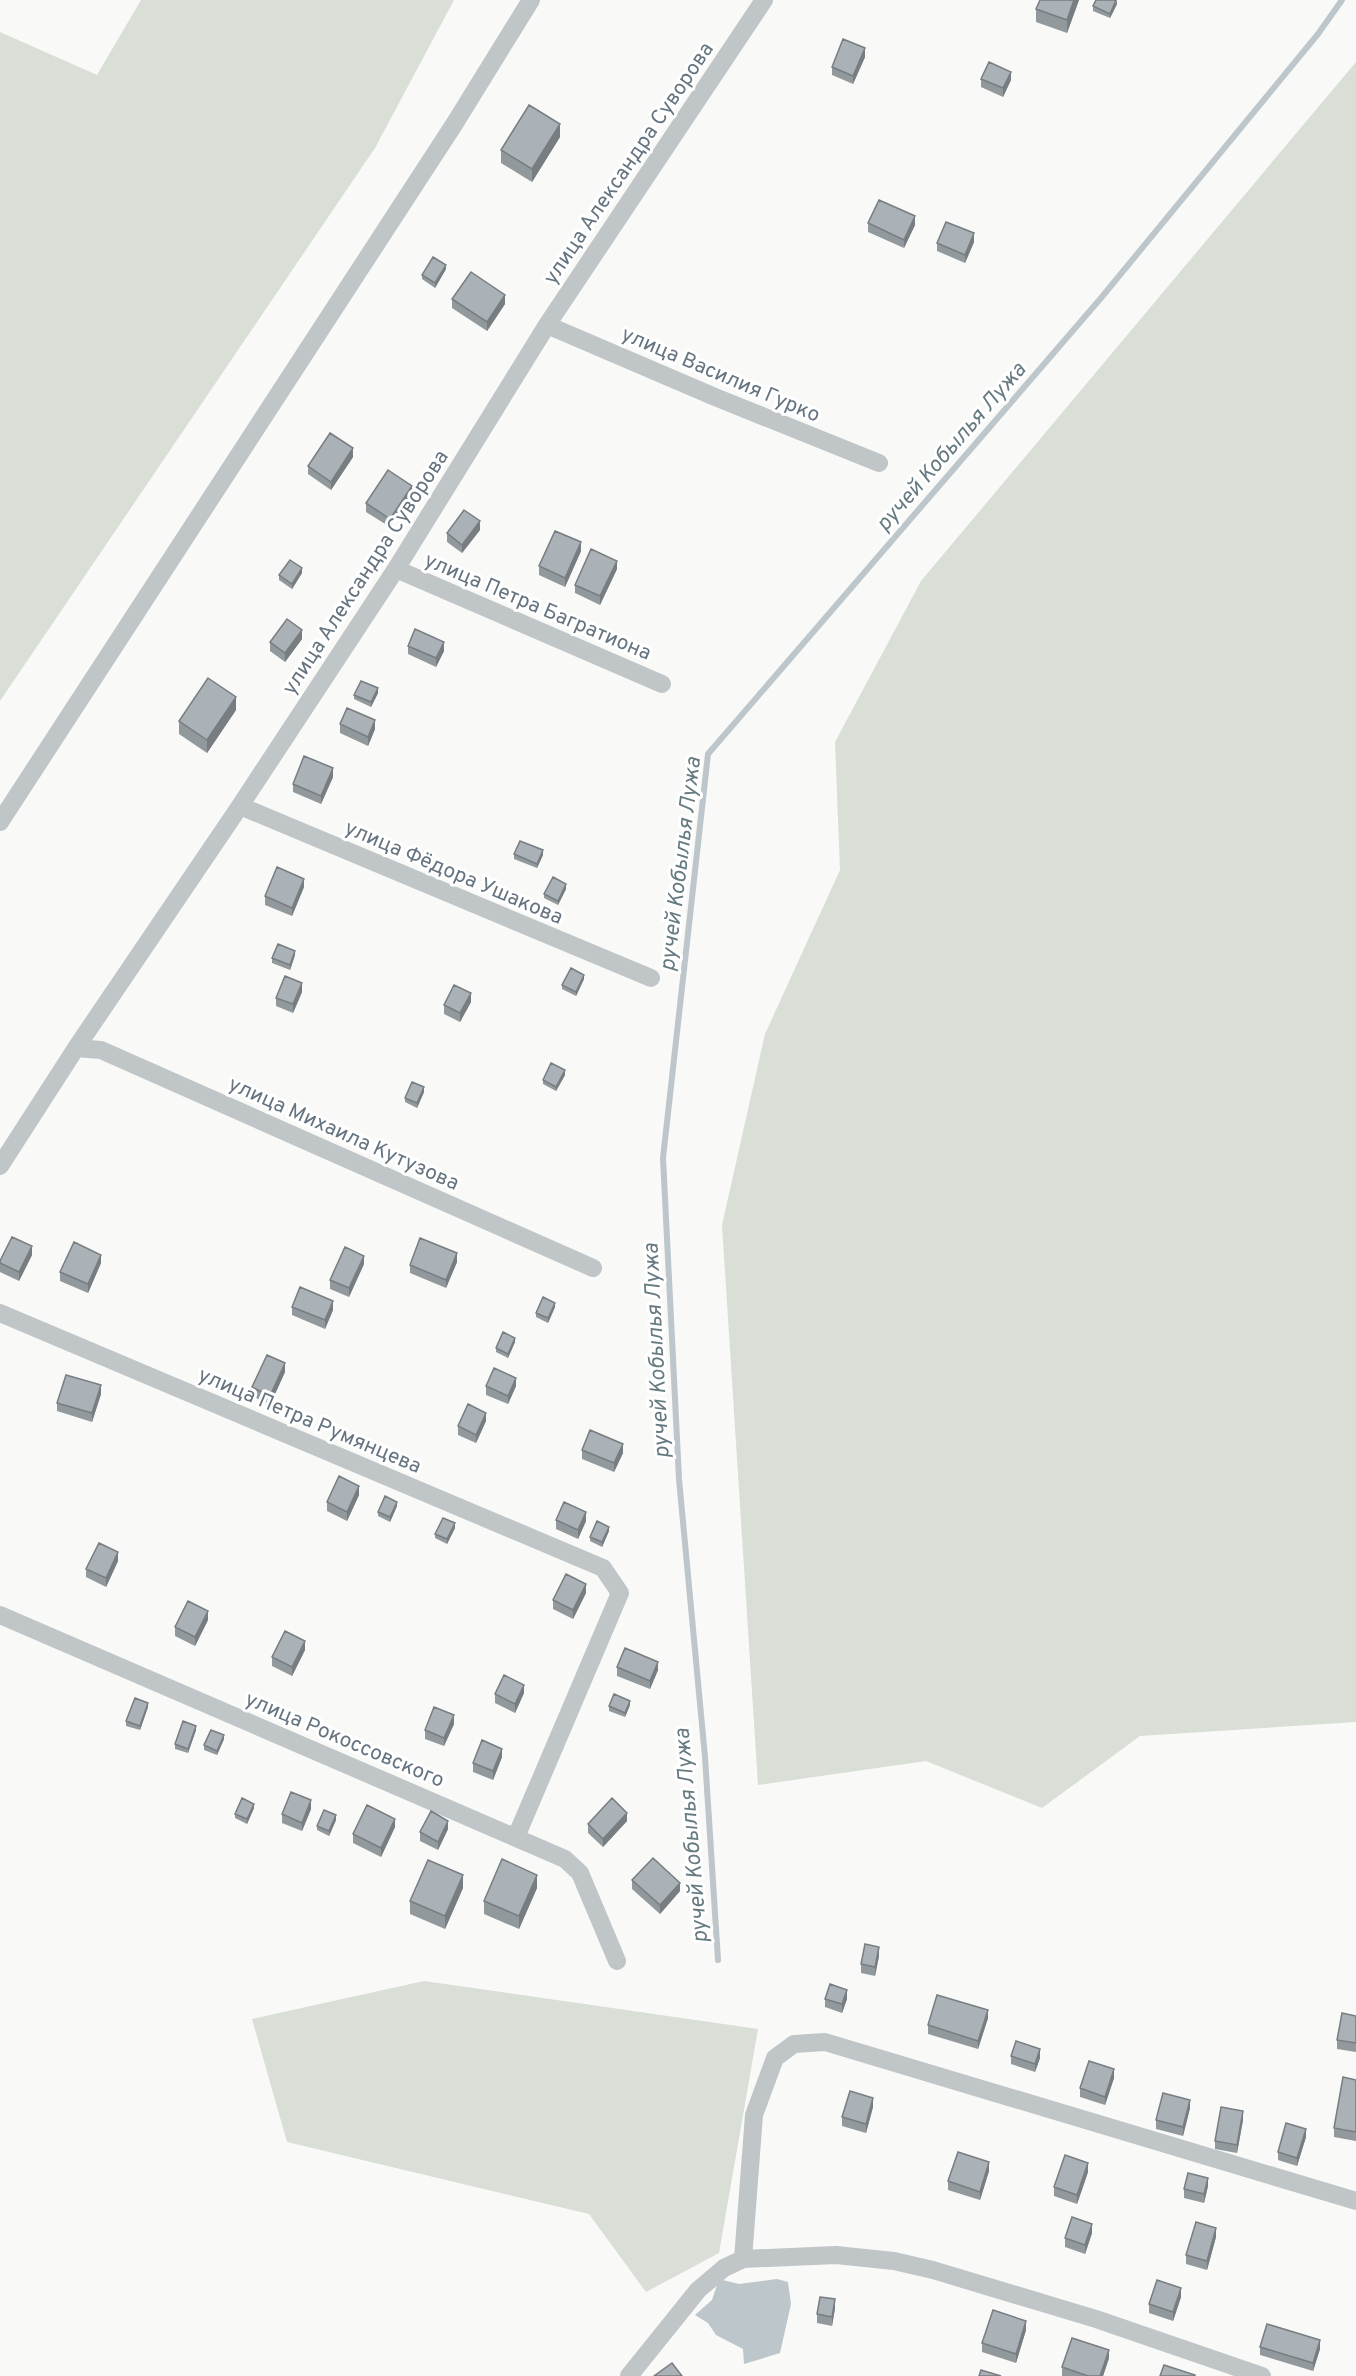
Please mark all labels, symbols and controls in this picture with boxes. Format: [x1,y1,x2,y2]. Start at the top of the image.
street label: улица Александра Суворова [538,38,721,290]
street label: улица Василия Гурко [617,321,824,429]
water label: ручей Кобылья Лужа [871,357,1033,538]
street label: улица Александра Суворова [277,445,456,700]
street label: улица Петра Багратиона [420,547,655,667]
water label: ручей Кобылья Лужа [655,755,708,973]
street label: улица Фёдора Ушакова [340,815,567,932]
street label: улица Михаила Кутузова [224,1071,463,1197]
water label: ручей Кобылья Лужа [638,1242,677,1459]
street label: улица Петра Румянцева [194,1362,425,1481]
street label: улица Рокоссовского [241,1686,448,1795]
water label: ручей Кобылья Лужа [670,1727,715,1944]

